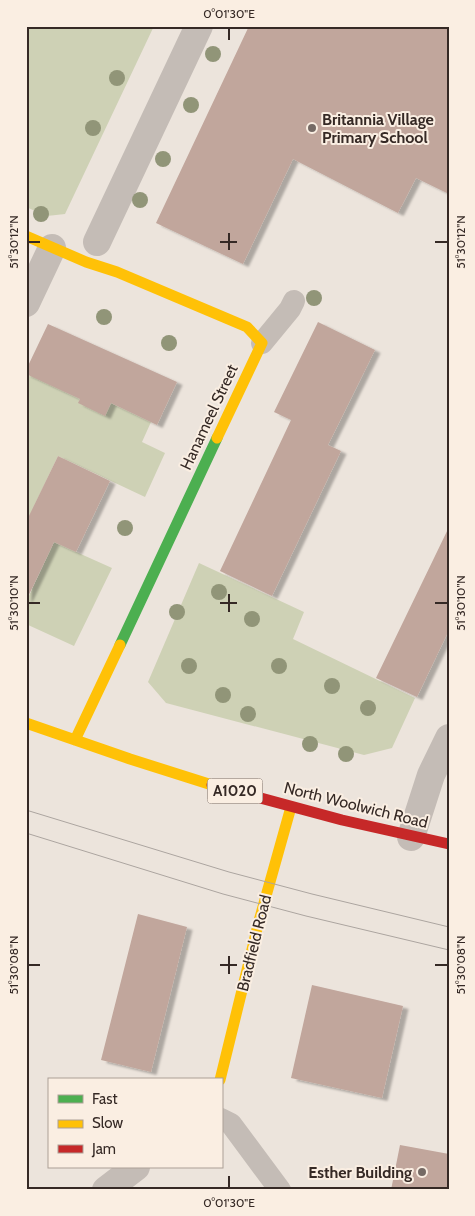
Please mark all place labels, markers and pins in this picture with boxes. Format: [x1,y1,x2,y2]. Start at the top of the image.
place label: Britannia Village Primary School [322,110,434,147]
marker: Britannia Village Primary School [306,122,318,134]
place label: Esther Building [308,1163,412,1182]
marker: Esther Building [416,1166,428,1178]

